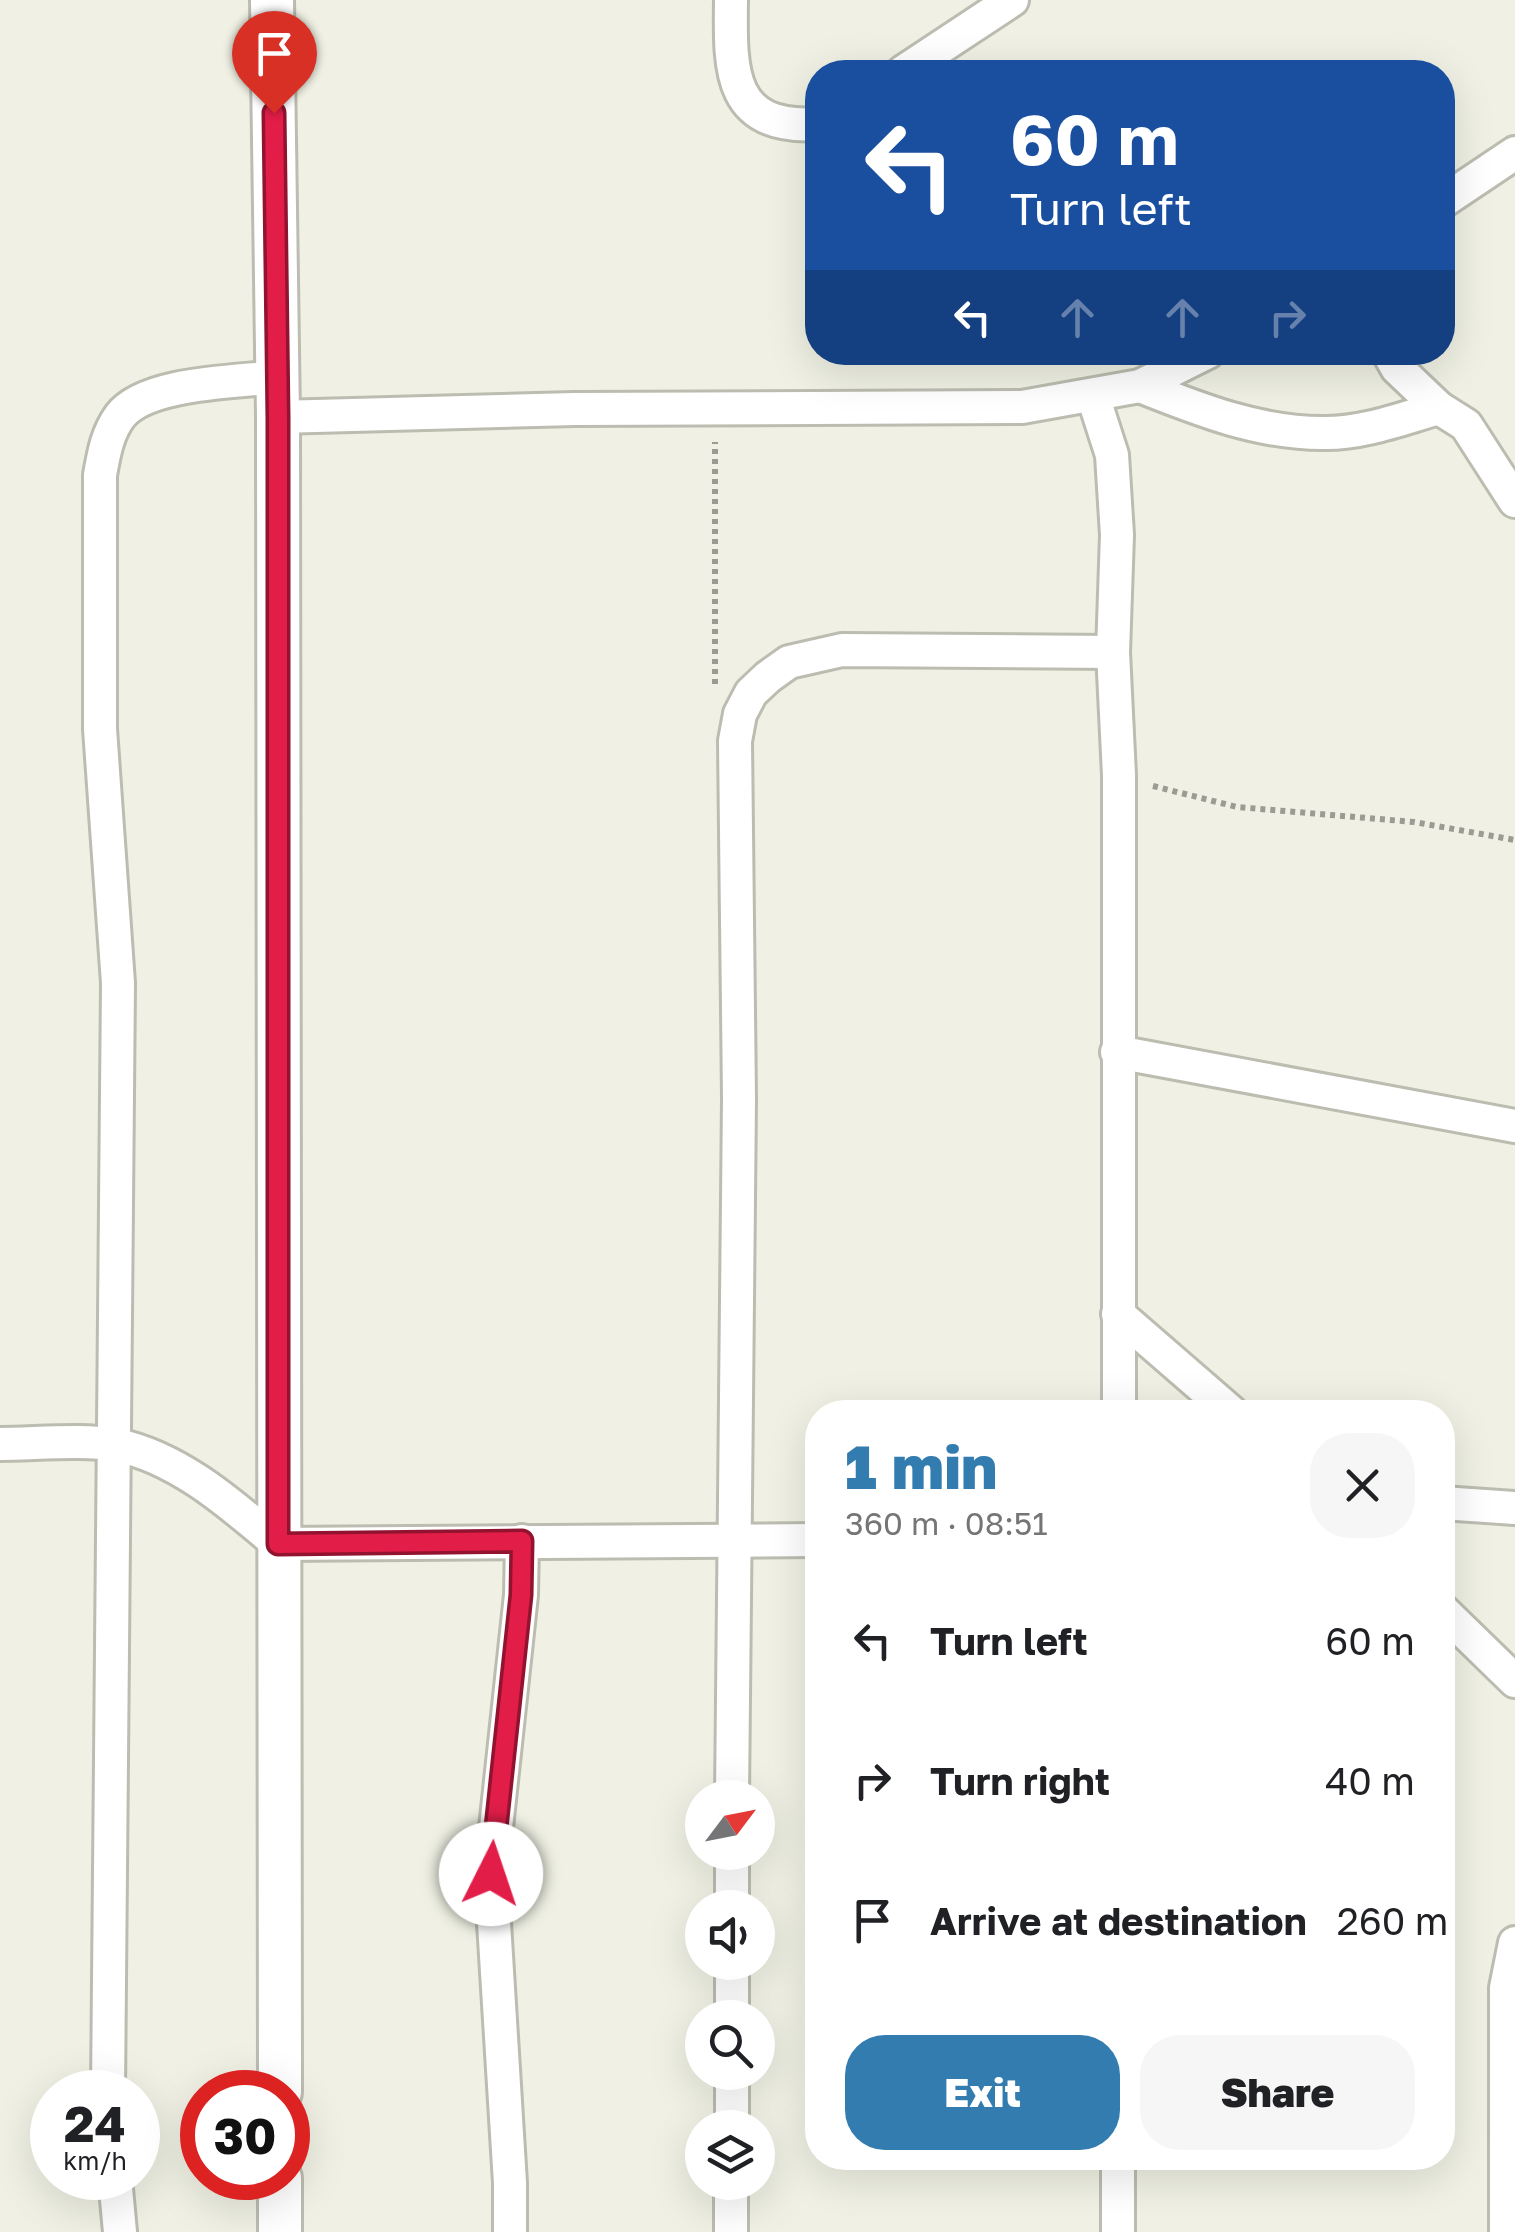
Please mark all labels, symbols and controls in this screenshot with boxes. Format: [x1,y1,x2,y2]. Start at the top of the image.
pin [232,11,317,114]
icon: arrive [247,26,302,81]
text: 60 m [1010,96,1179,180]
icon: left [845,100,975,230]
text: Turn left [1010,181,1192,235]
icon: left [945,290,1000,345]
icon: ahead [1050,290,1105,345]
icon: ahead [1155,290,1210,345]
icon: right [1260,290,1315,345]
text: 1 min [845,1430,997,1502]
button: close [1310,1433,1415,1538]
text: 360 m · 08:51 [845,1504,1048,1542]
icon: left [845,1613,900,1668]
text: Turn left [930,1618,1088,1663]
text: 60 m [1325,1618,1415,1663]
icon: right [845,1753,900,1808]
text: Turn right [930,1758,1110,1803]
text: 40 m [1325,1758,1415,1803]
north arrow [685,1780,775,1870]
map controls [685,1780,775,2200]
position arrow [439,1822,543,1926]
button: sound [685,1890,775,1980]
icon: arrive [845,1893,900,1948]
text: Arrive at destination [930,1898,1307,1943]
text: 260 m [1337,1898,1448,1943]
button: search [685,2000,775,2090]
button: Exit [845,2035,1120,2150]
button: Share [1140,2035,1415,2150]
speed limit sign: 30 [180,2070,310,2200]
text: 24 [64,2093,126,2153]
button: layers [685,2110,775,2200]
text: km/h [63,2145,127,2176]

